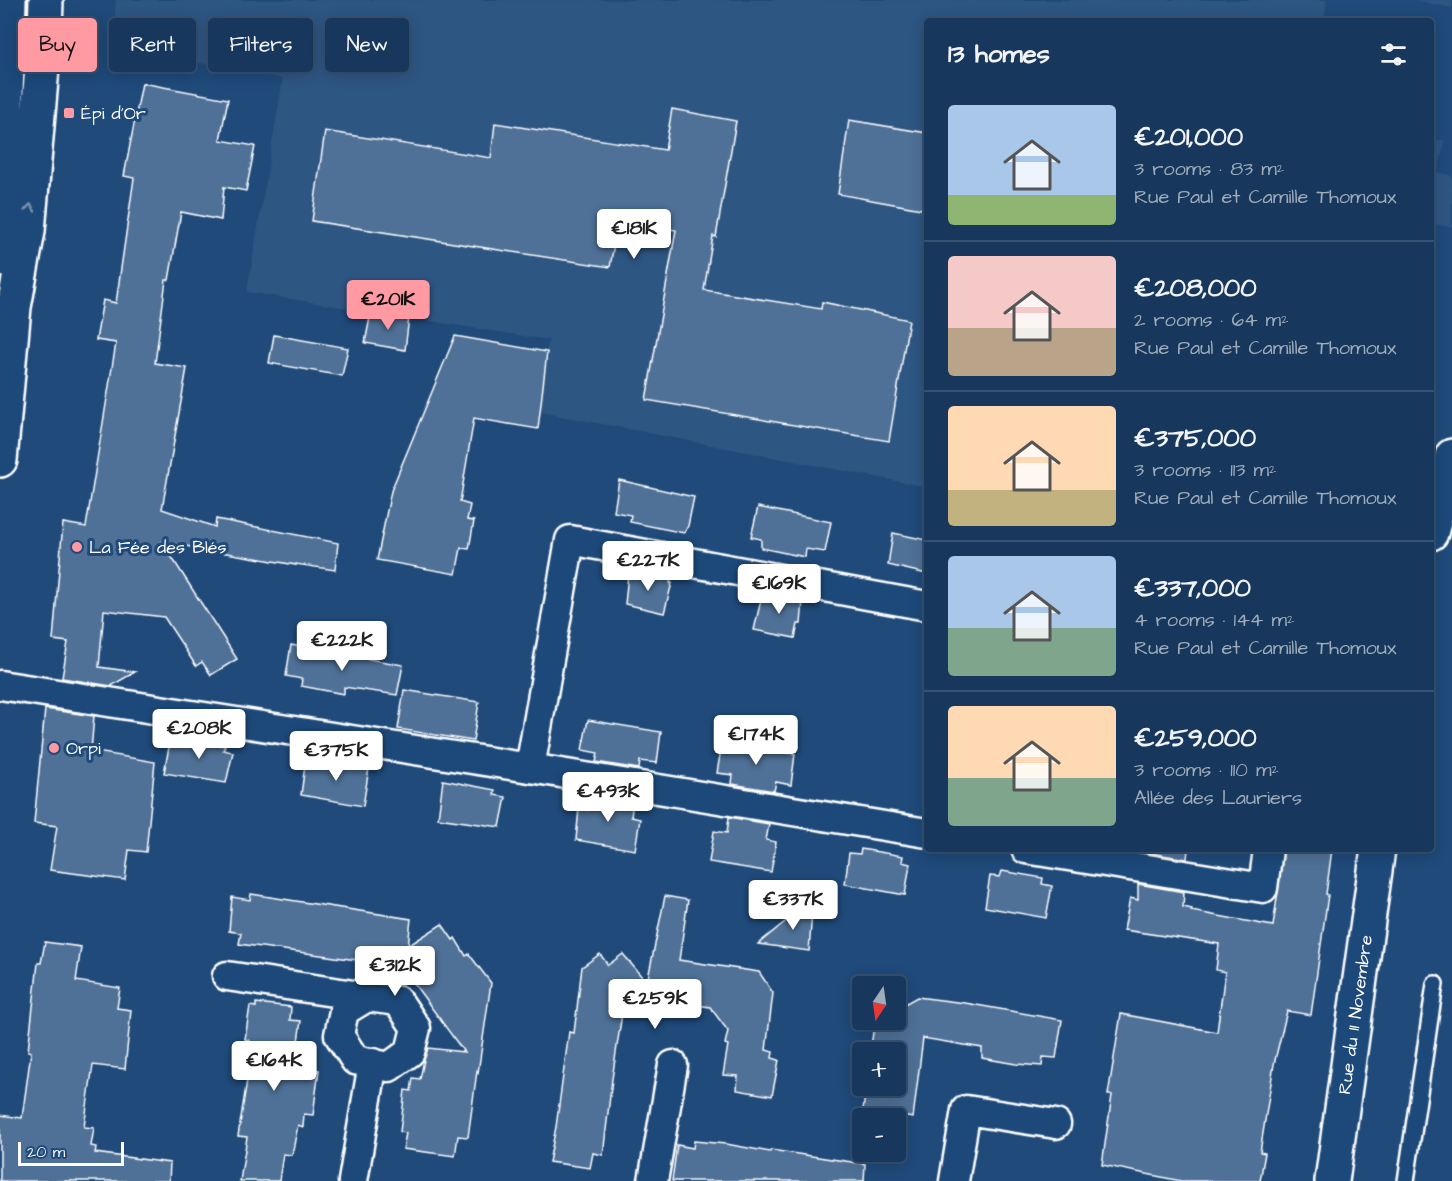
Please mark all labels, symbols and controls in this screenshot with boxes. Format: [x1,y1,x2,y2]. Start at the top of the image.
chip: Buy [18,18,97,72]
chip: Rent [109,18,196,72]
chip: Filters [208,18,313,72]
chip: New [325,18,409,72]
text: 13 homes [948,36,1050,72]
icon: filters [1377,38,1410,71]
place label: Épi d'Or [81,101,146,126]
marker: Épi d'Or [62,106,76,120]
text: €201,000 [1134,119,1243,155]
icon: home [996,129,1068,201]
text: 3 rooms · 83 m² [1134,155,1284,183]
text: Rue Paul et Camille Thomoux [1134,183,1396,211]
one-way arrow [23,204,36,213]
pin: €181K [592,209,676,260]
text: €181K [611,214,657,242]
text: €208,000 [1134,270,1257,306]
pin: €201K [346,280,430,331]
icon: home [996,280,1068,352]
text: €201K [361,285,415,313]
text: 2 rooms · 64 m² [1134,306,1289,334]
text: Rue Paul et Camille Thomoux [1134,334,1396,362]
text: €375,000 [1134,420,1256,456]
icon: home [996,430,1068,502]
text: 3 rooms · 113 m² [1134,456,1277,484]
text: Rue Paul et Camille Thomoux [1134,484,1396,512]
place label: La Fée des Blés [89,535,227,560]
marker: La Fée des Blés [70,540,84,554]
pin: €227K [606,541,690,592]
text: €227K [616,546,680,574]
pin: €169K [737,564,821,615]
text: €169K [752,569,806,597]
text: €337,000 [1134,570,1251,606]
icon: home [996,580,1068,652]
text: 4 rooms · 144 m² [1134,606,1294,634]
pin: €222K [300,621,384,672]
text: €222K [311,626,373,654]
text: Rue Paul et Camille Thomoux [1134,634,1396,662]
pin: €208K [157,709,241,760]
text: €208K [166,714,232,742]
pin: €174K [714,715,798,766]
text: €174K [728,720,784,748]
text: €259,000 [1134,720,1257,756]
icon: home [996,730,1068,802]
pin: €375K [294,731,378,782]
place label: Orpi [66,736,101,761]
text: €375K [304,736,368,764]
marker: Orpi [47,741,61,755]
text: 3 rooms · 110 m² [1134,756,1279,784]
pin: €493K [566,772,650,823]
text: €493K [576,777,640,805]
text: Allée des Lauriers [1134,784,1302,812]
pin: €337K [751,880,835,931]
text: €337K [763,885,823,913]
street label: Rue du 11 Novembre [1332,933,1379,1096]
pin: €312K [353,946,437,997]
text: €312K [369,951,421,979]
north arrow [852,976,906,1030]
map controls [852,976,906,1162]
pin: €259K [613,979,697,1030]
text: €259K [623,984,688,1012]
pin: €164K [232,1041,316,1092]
button: + [852,1042,906,1096]
text: €164K [246,1046,302,1074]
button: − [852,1108,906,1162]
scale bar [18,1139,124,1166]
text: 20 m [27,1141,65,1163]

